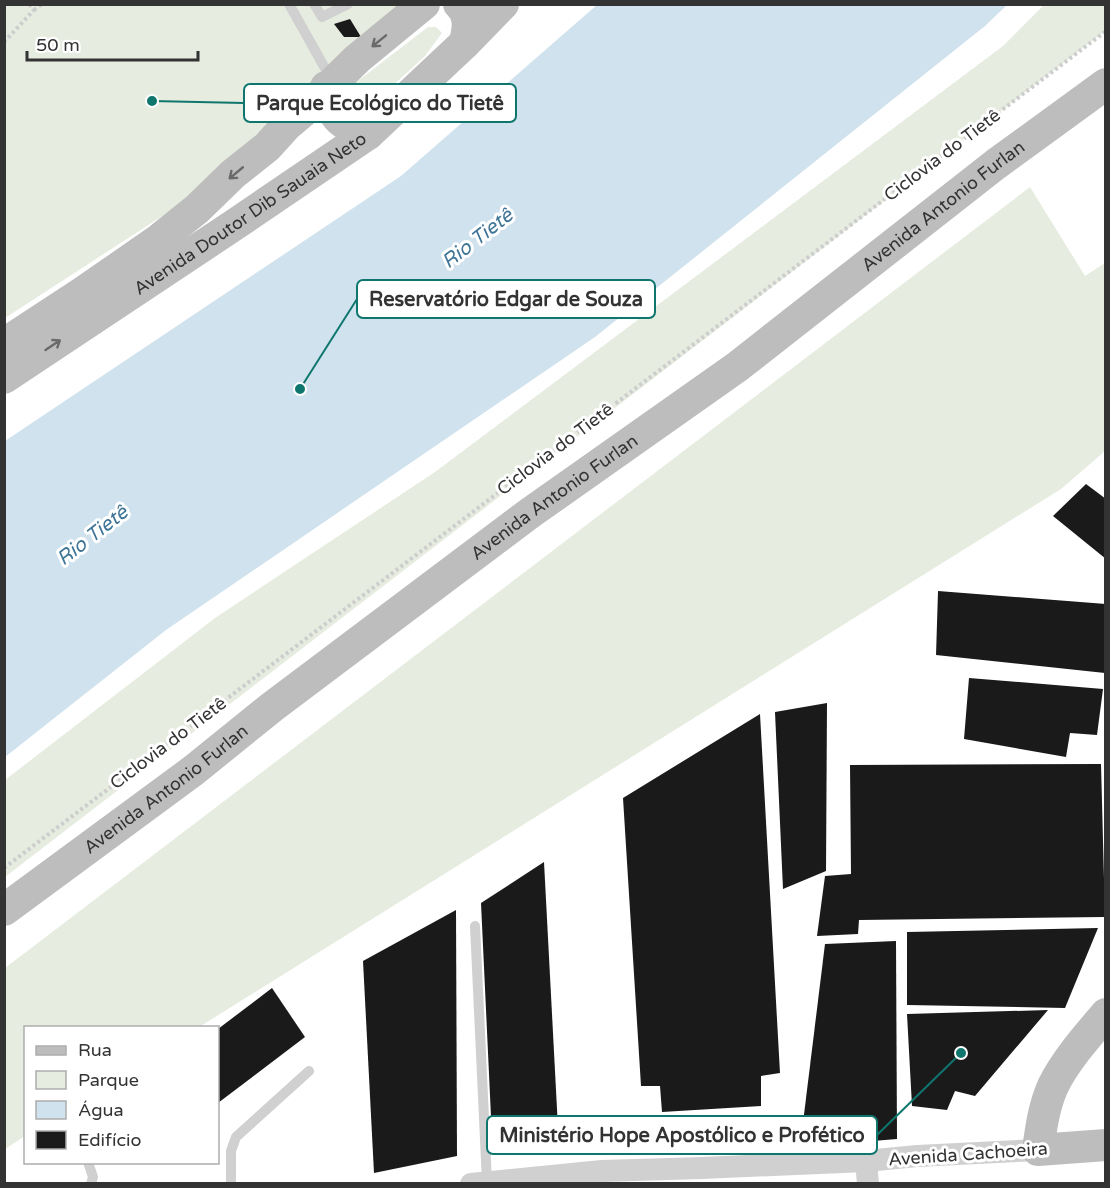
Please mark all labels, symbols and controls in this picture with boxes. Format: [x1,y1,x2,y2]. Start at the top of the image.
scale bar [27,24,198,62]
text: 50 m [36,34,80,56]
one-way arrow [371,35,387,48]
callout: Parque Ecológico do Tietê [244,84,516,122]
text: Parque Ecológico do Tietê [256,92,504,116]
street label: Ciclovia do Tietê [879,104,1005,206]
street label: Avenida Doutor Dib Sauaia Neto [129,127,371,300]
street label: Avenida Antonio Furlan [857,136,1029,276]
one-way arrow [229,166,244,180]
water label: Rio Tietê [437,203,519,274]
callout: Reservatório Edgar de Souza [357,280,655,318]
text: Reservatório Edgar de Souza [369,288,643,312]
one-way arrow [44,339,61,351]
street label: Ciclovia do Tietê [492,398,618,500]
street label: Avenida Antonio Furlan [466,430,642,565]
water label: Rio Tietê [52,500,134,571]
street label: Ciclovia do Tietê [105,692,231,794]
street label: Avenida Antonio Furlan [79,720,253,859]
legend [24,1026,219,1164]
text: Rua [78,1039,112,1061]
text: Parque [78,1069,139,1091]
text: Água [78,1099,124,1121]
callout: Ministério Hope Apostólico e Profético [487,1116,877,1154]
text: Ministério Hope Apostólico e Profético [499,1124,865,1148]
text: Edifício [78,1129,142,1151]
street label: Avenida Cachoeira [888,1137,1048,1171]

